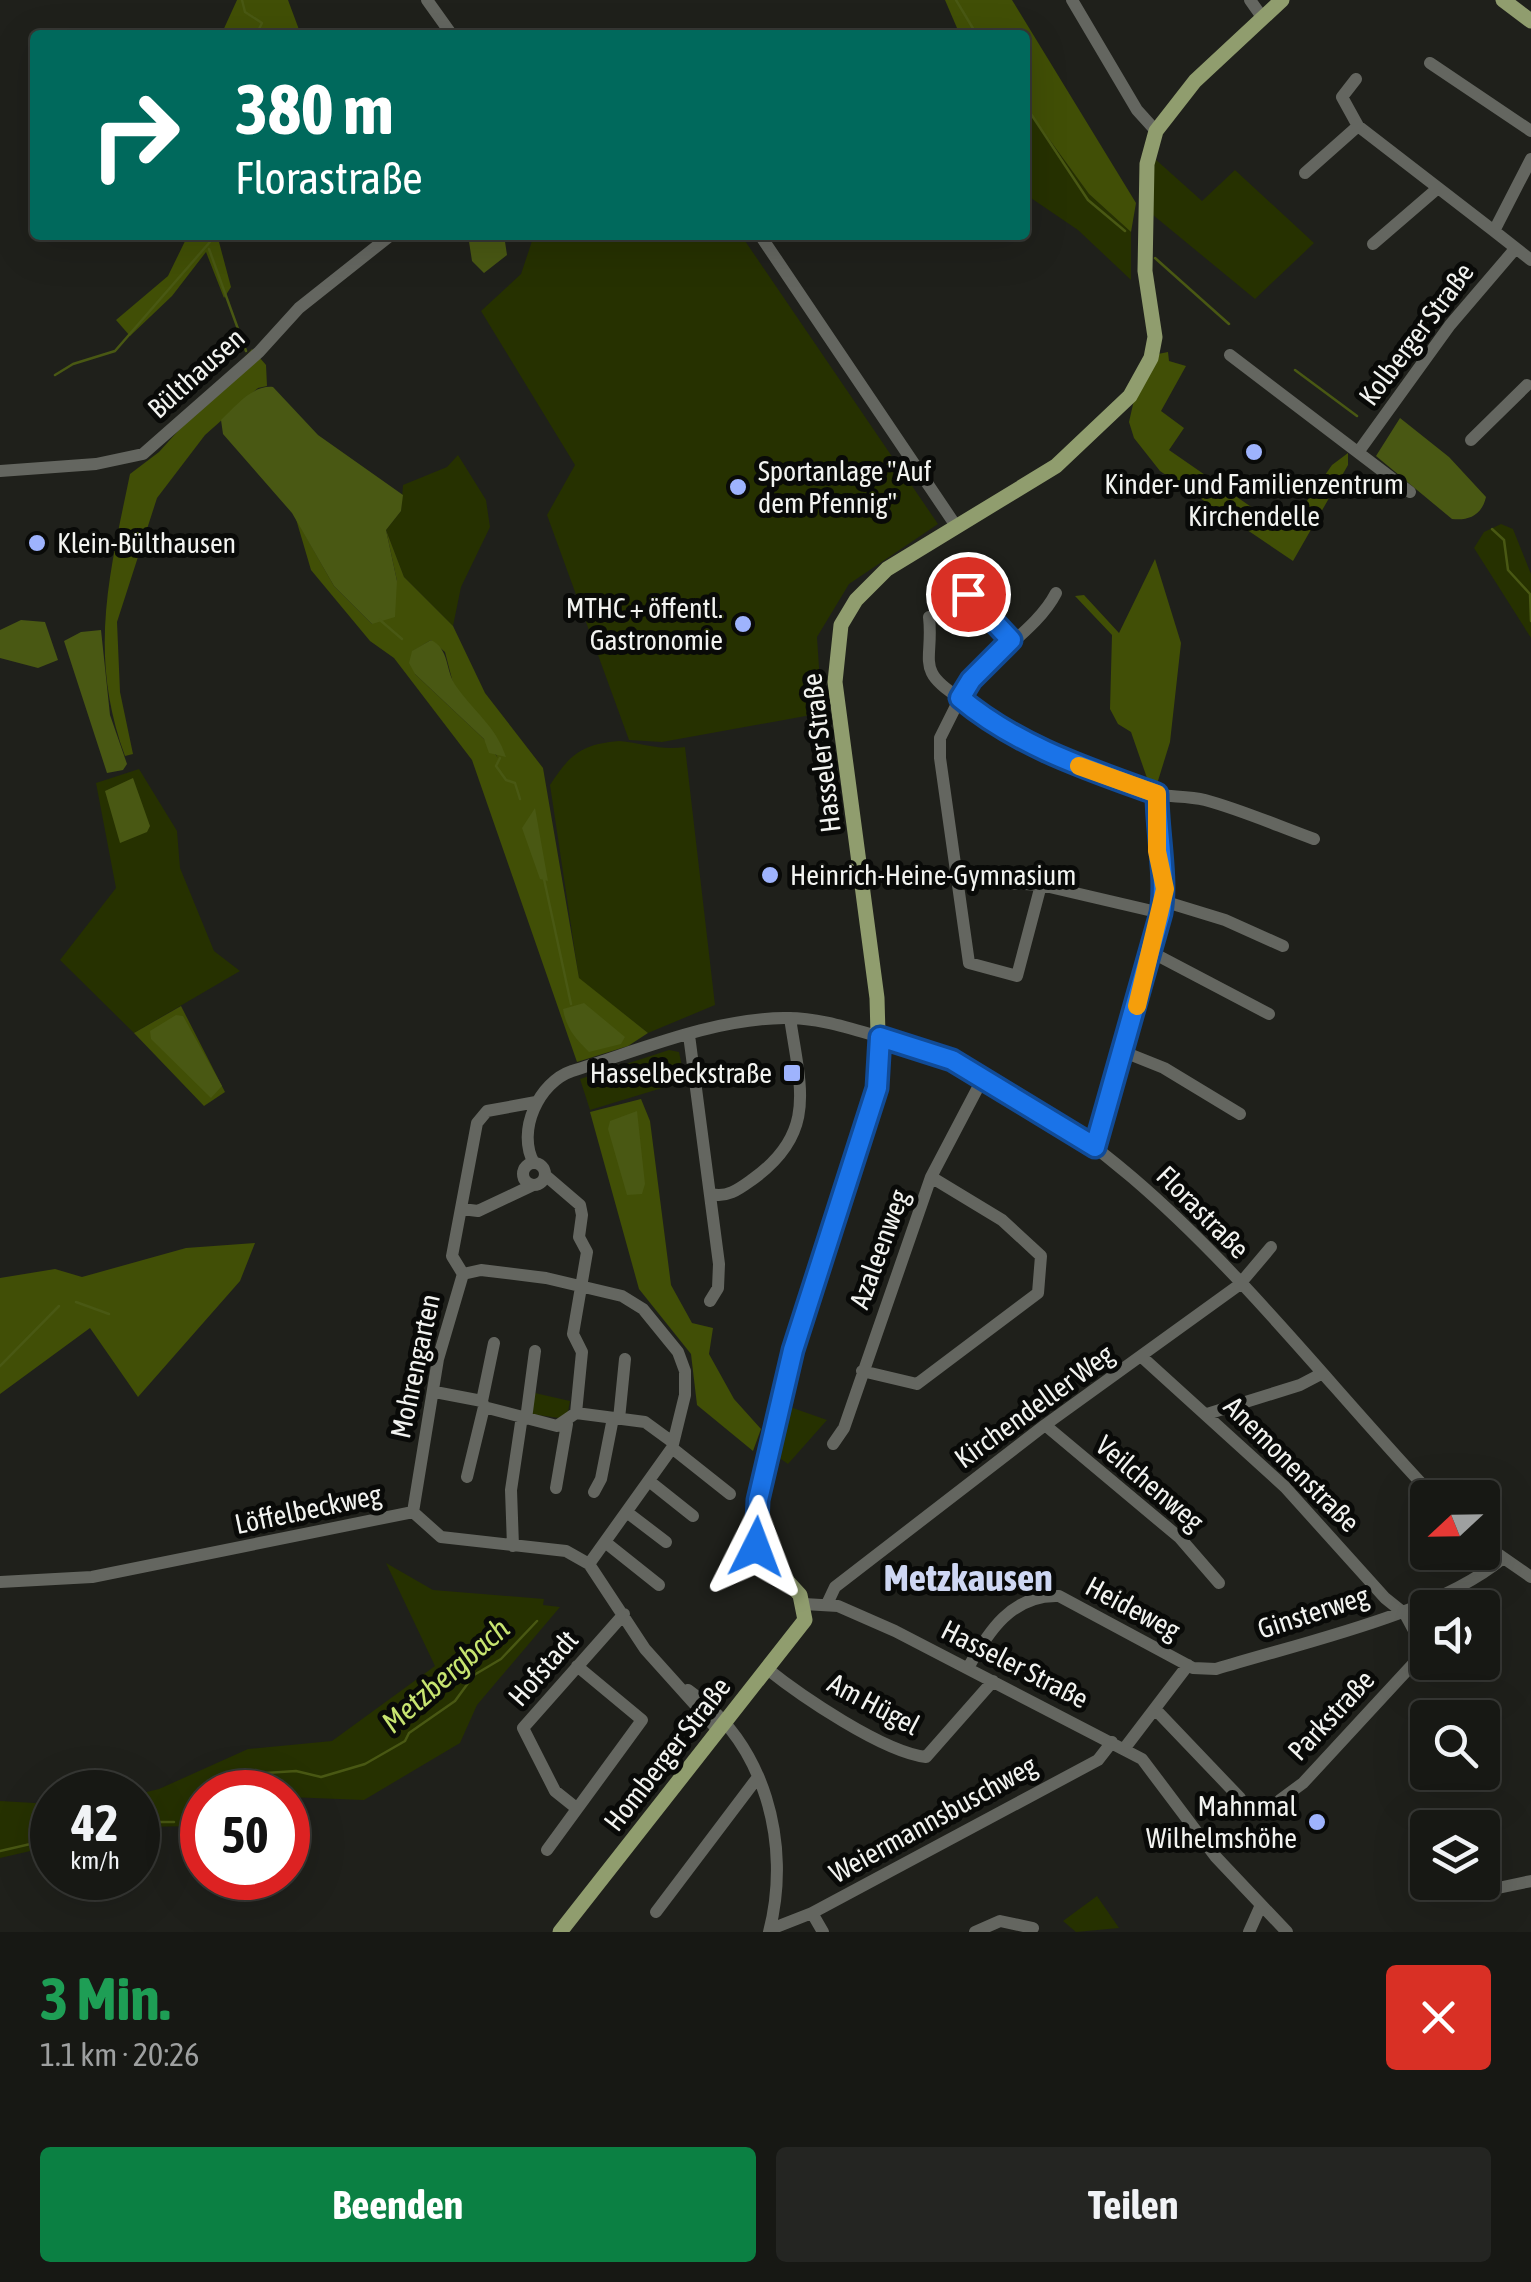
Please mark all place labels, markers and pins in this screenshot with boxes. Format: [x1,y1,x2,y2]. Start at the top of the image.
marker: Kinder- und Familienzentrum Kirchendelle [1243,441,1265,463]
place label: Sportanlage "Auf dem Pfennig" [758,455,932,519]
place label: Kinder- und Familienzentrum Kirchendelle [1104,468,1404,532]
marker: Sportanlage "Auf dem Pfennig" [727,476,749,498]
place label: Klein-Bülthausen [57,527,236,559]
marker: Klein-Bülthausen [26,532,48,554]
pin [926,552,1011,637]
place label: MTHC + öffentl. Gastronomie [566,592,723,656]
marker: MTHC + öffentl. Gastronomie [732,613,754,635]
place label: Heinrich-Heine-Gymnasium [790,859,1077,891]
marker: Heinrich-Heine-Gymnasium [759,864,781,886]
place label: Hasselbeckstraße [590,1057,772,1089]
marker: Hasselbeckstraße [781,1062,803,1084]
place label: Mahnmal Wilhelmshöhe [1146,1790,1298,1854]
marker: Mahnmal Wilhelmshöhe [1306,1811,1328,1833]

